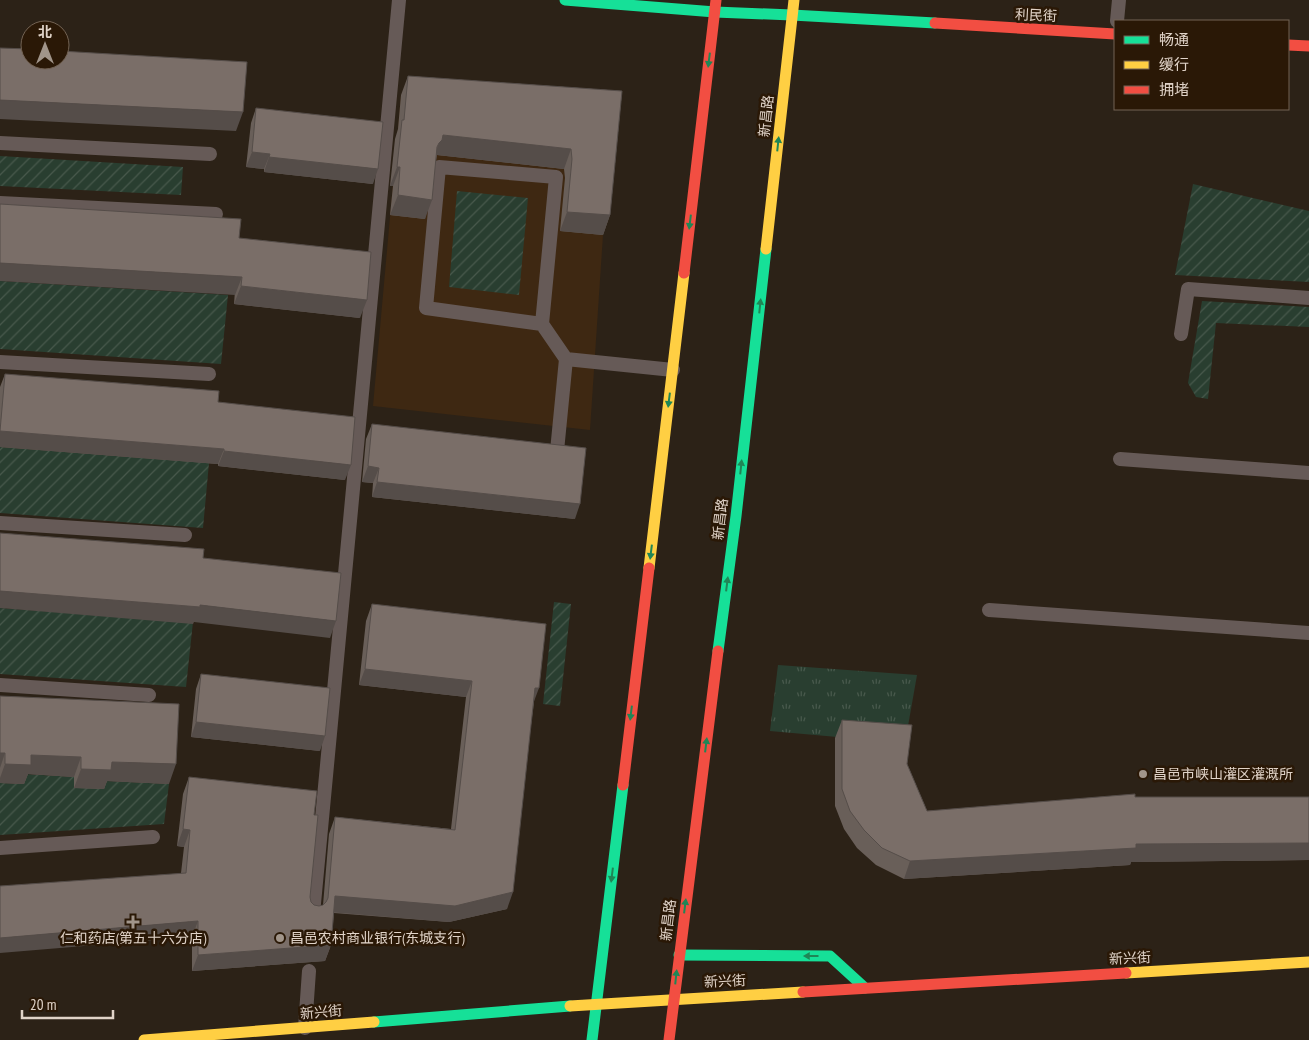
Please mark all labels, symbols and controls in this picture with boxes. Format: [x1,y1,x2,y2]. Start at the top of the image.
street label: 利民街 [1015,5,1057,25]
north arrow [20,20,70,70]
legend [1114,20,1289,110]
text: 北 [38,23,52,41]
text: 畅通 [1159,30,1189,49]
one-way arrow [705,52,713,68]
text: 缓行 [1159,55,1189,74]
text: 拥堵 [1159,80,1189,99]
street label: 新昌路 [755,94,777,138]
one-way arrow [774,136,782,152]
one-way arrow [686,214,694,230]
one-way arrow [756,298,764,314]
one-way arrow [665,393,673,409]
one-way arrow [737,459,745,475]
street label: 新昌路 [709,497,731,541]
one-way arrow [647,544,655,560]
one-way arrow [723,576,731,592]
one-way arrow [627,706,635,722]
one-way arrow [702,737,710,753]
place label: 昌邑市峡山灌区灌溉所 [1153,765,1293,783]
marker: 昌邑市峡山灌区灌溉所 [1137,768,1149,780]
one-way arrow [608,867,616,883]
street label: 新昌路 [657,898,679,942]
one-way arrow [681,898,689,914]
marker: 仁和药店(第五十六分店) [127,916,139,928]
place label: 仁和药店(第五十六分店) [60,929,207,947]
place label: 昌邑农村商业银行(东城支行) [290,929,465,947]
marker: 昌邑农村商业银行(东城支行) [274,932,286,944]
street label: 新兴街 [1109,948,1151,968]
one-way arrow [803,952,819,960]
one-way arrow [672,969,680,985]
street label: 新兴街 [704,971,746,991]
scale bar [22,988,114,1020]
text: 20 m [30,995,56,1014]
street label: 新兴街 [299,1001,343,1023]

